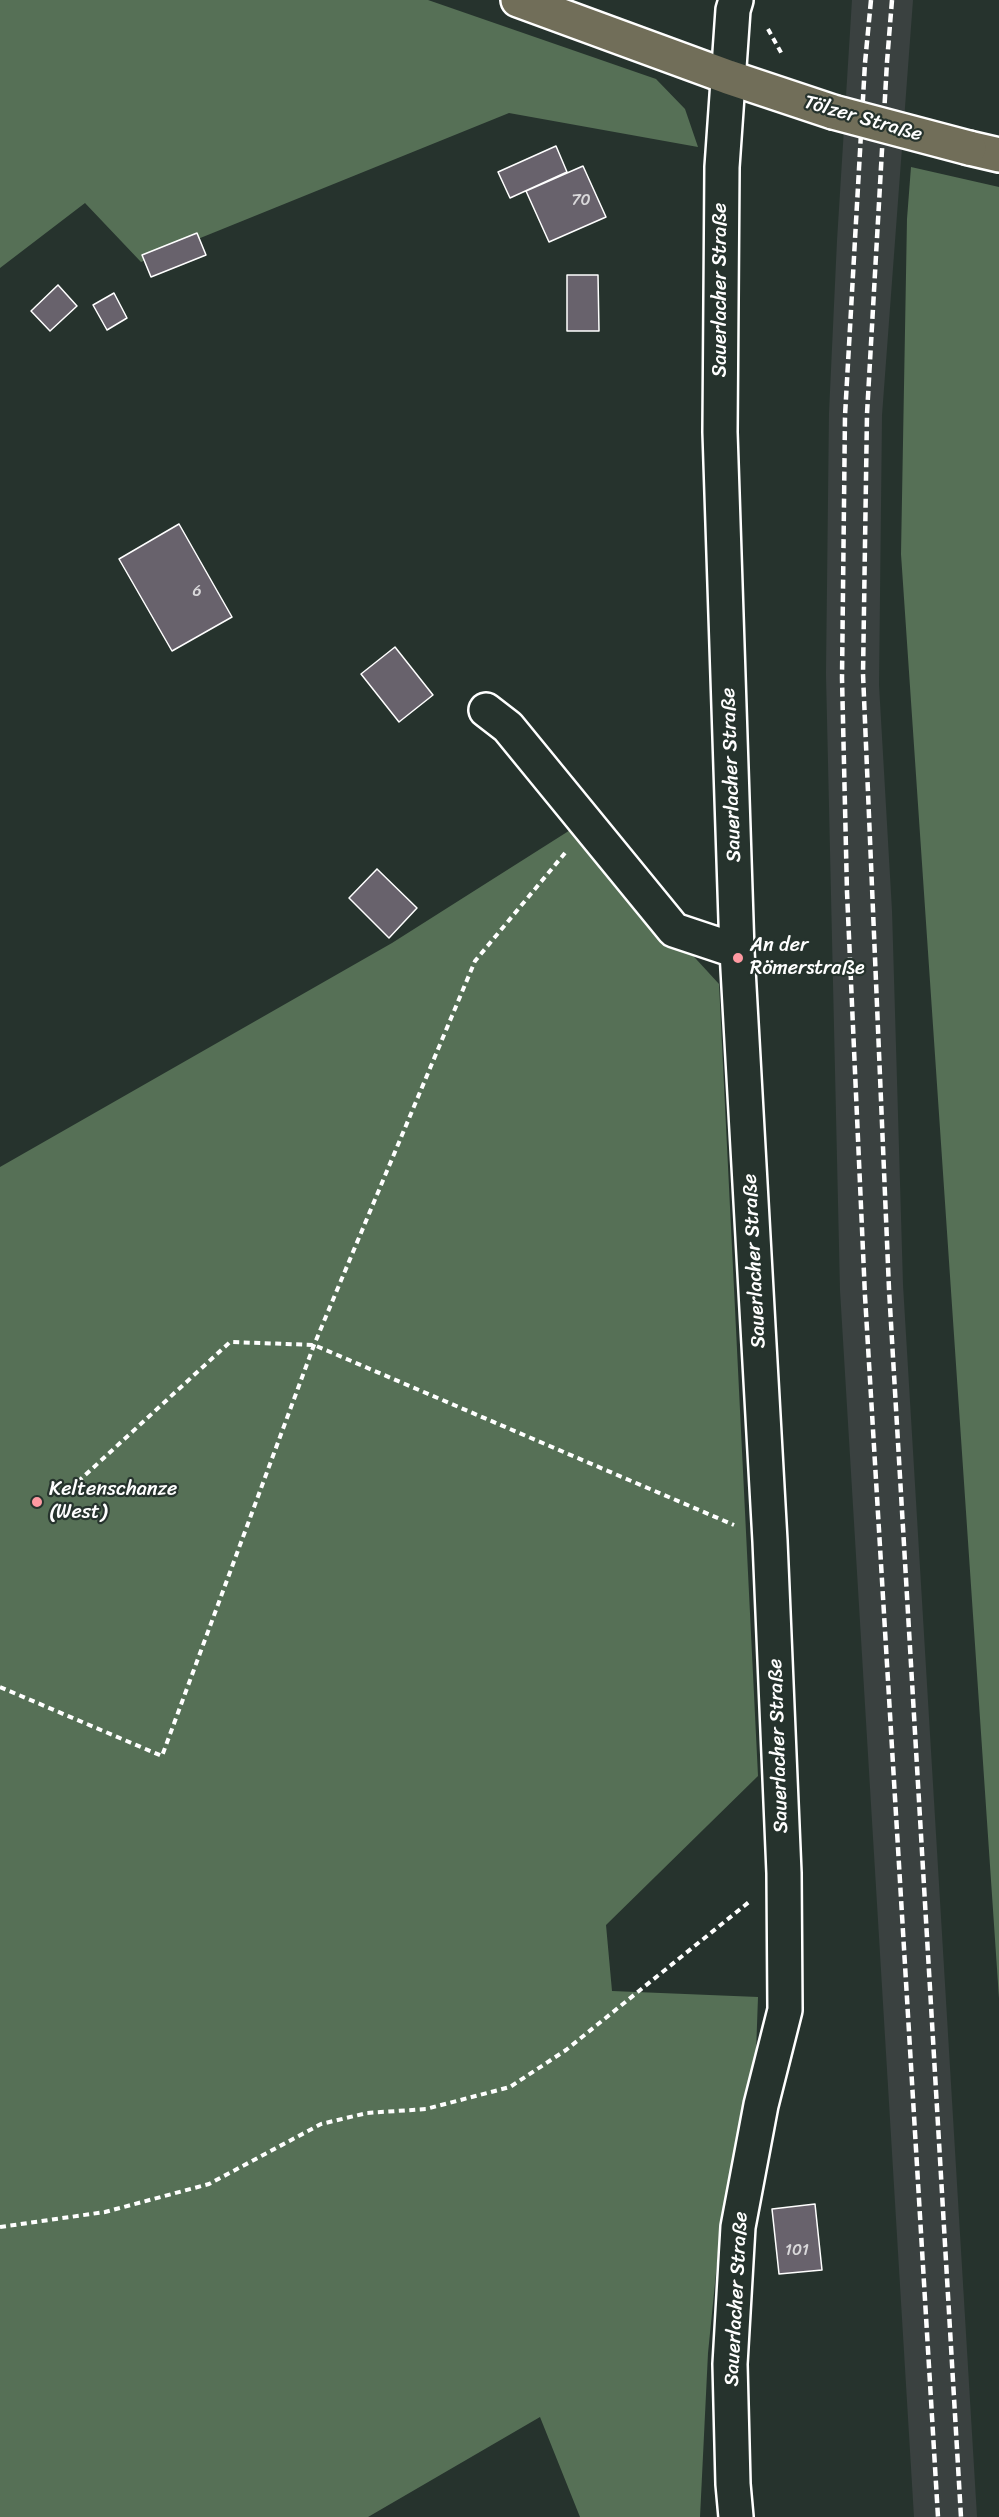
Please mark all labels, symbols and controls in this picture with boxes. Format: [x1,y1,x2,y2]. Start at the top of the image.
street label: Tölzer Straße [801,91,925,147]
house number: 70 [571,191,591,211]
street label: Sauerlacher Straße [709,203,733,377]
house number: 6 [192,582,202,602]
street label: Sauerlacher Straße [717,687,747,863]
place label: An der Römerstraße [750,934,865,981]
marker: An der Römerstraße [731,951,745,965]
street label: Sauerlacher Straße [738,1173,772,1349]
place label: Keltenschanze (West) [49,1478,177,1525]
marker: Keltenschanze (West) [30,1495,44,1509]
street label: Sauerlacher Straße [764,1658,794,1834]
street label: Sauerlacher Straße [720,2211,754,2387]
house number: 101 [785,2241,809,2261]

